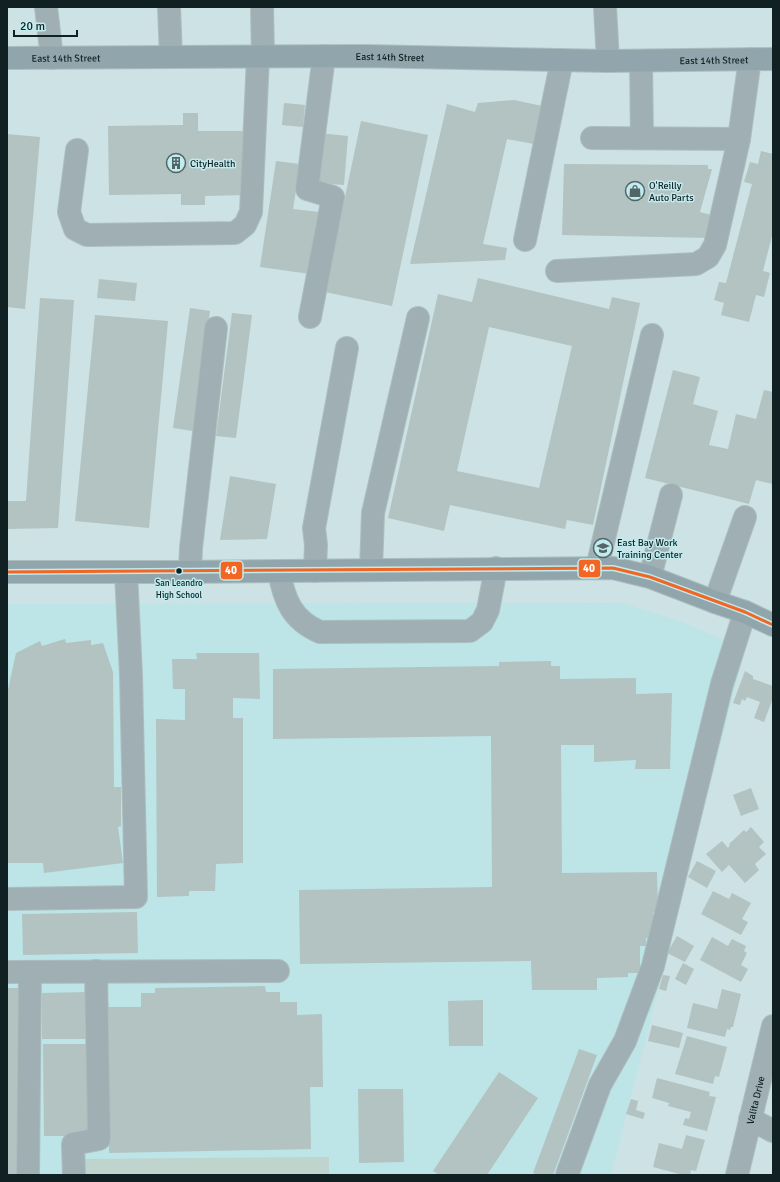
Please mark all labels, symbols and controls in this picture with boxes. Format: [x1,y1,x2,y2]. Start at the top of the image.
scale bar [14,12,77,38]
text: 20 m [20,19,45,34]
street label: East 14th Street [356,51,425,64]
street label: East 14th Street [32,52,101,65]
street label: East 14th Street [679,54,749,67]
building icon: CityHealth [165,152,187,174]
place label: CityHealth [190,158,235,170]
shop icon: O'Reilly Auto Parts [624,180,646,202]
place label: O'Reilly Auto Parts [649,180,694,204]
school or university icon: East Bay Work Training Center [592,537,614,559]
place label: East Bay Work Training Center [617,537,683,561]
line badge: 40 [578,559,601,578]
line badge: 40 [220,561,243,580]
text: 40 [583,562,595,575]
text: 40 [225,564,237,577]
marker: San Leandro High School [174,566,184,576]
place label: San Leandro High School [155,578,203,601]
street label: Valita Drive [744,1075,768,1126]

